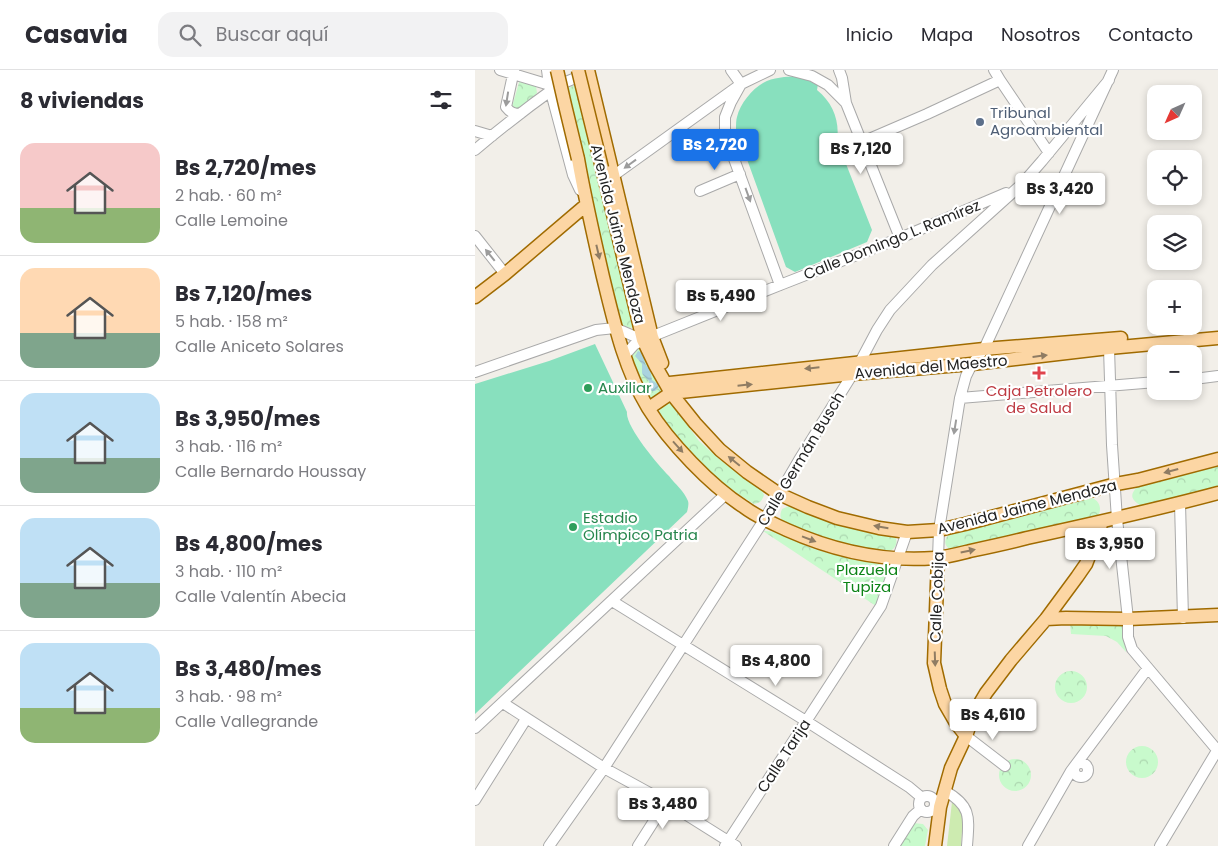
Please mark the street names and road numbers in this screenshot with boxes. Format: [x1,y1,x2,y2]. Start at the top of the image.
street label: Avenida Jaime Mendoza [586,142,651,326]
street label: Calle Domingo L. Ramírez [800,194,983,285]
street label: Avenida del Maestro [854,349,1008,384]
street label: Calle Germán Busch [752,388,849,530]
street label: Avenida Jaime Mendoza [935,474,1119,539]
street label: Calle Cobija [924,551,949,643]
street label: Calle Tarija [752,715,815,797]

